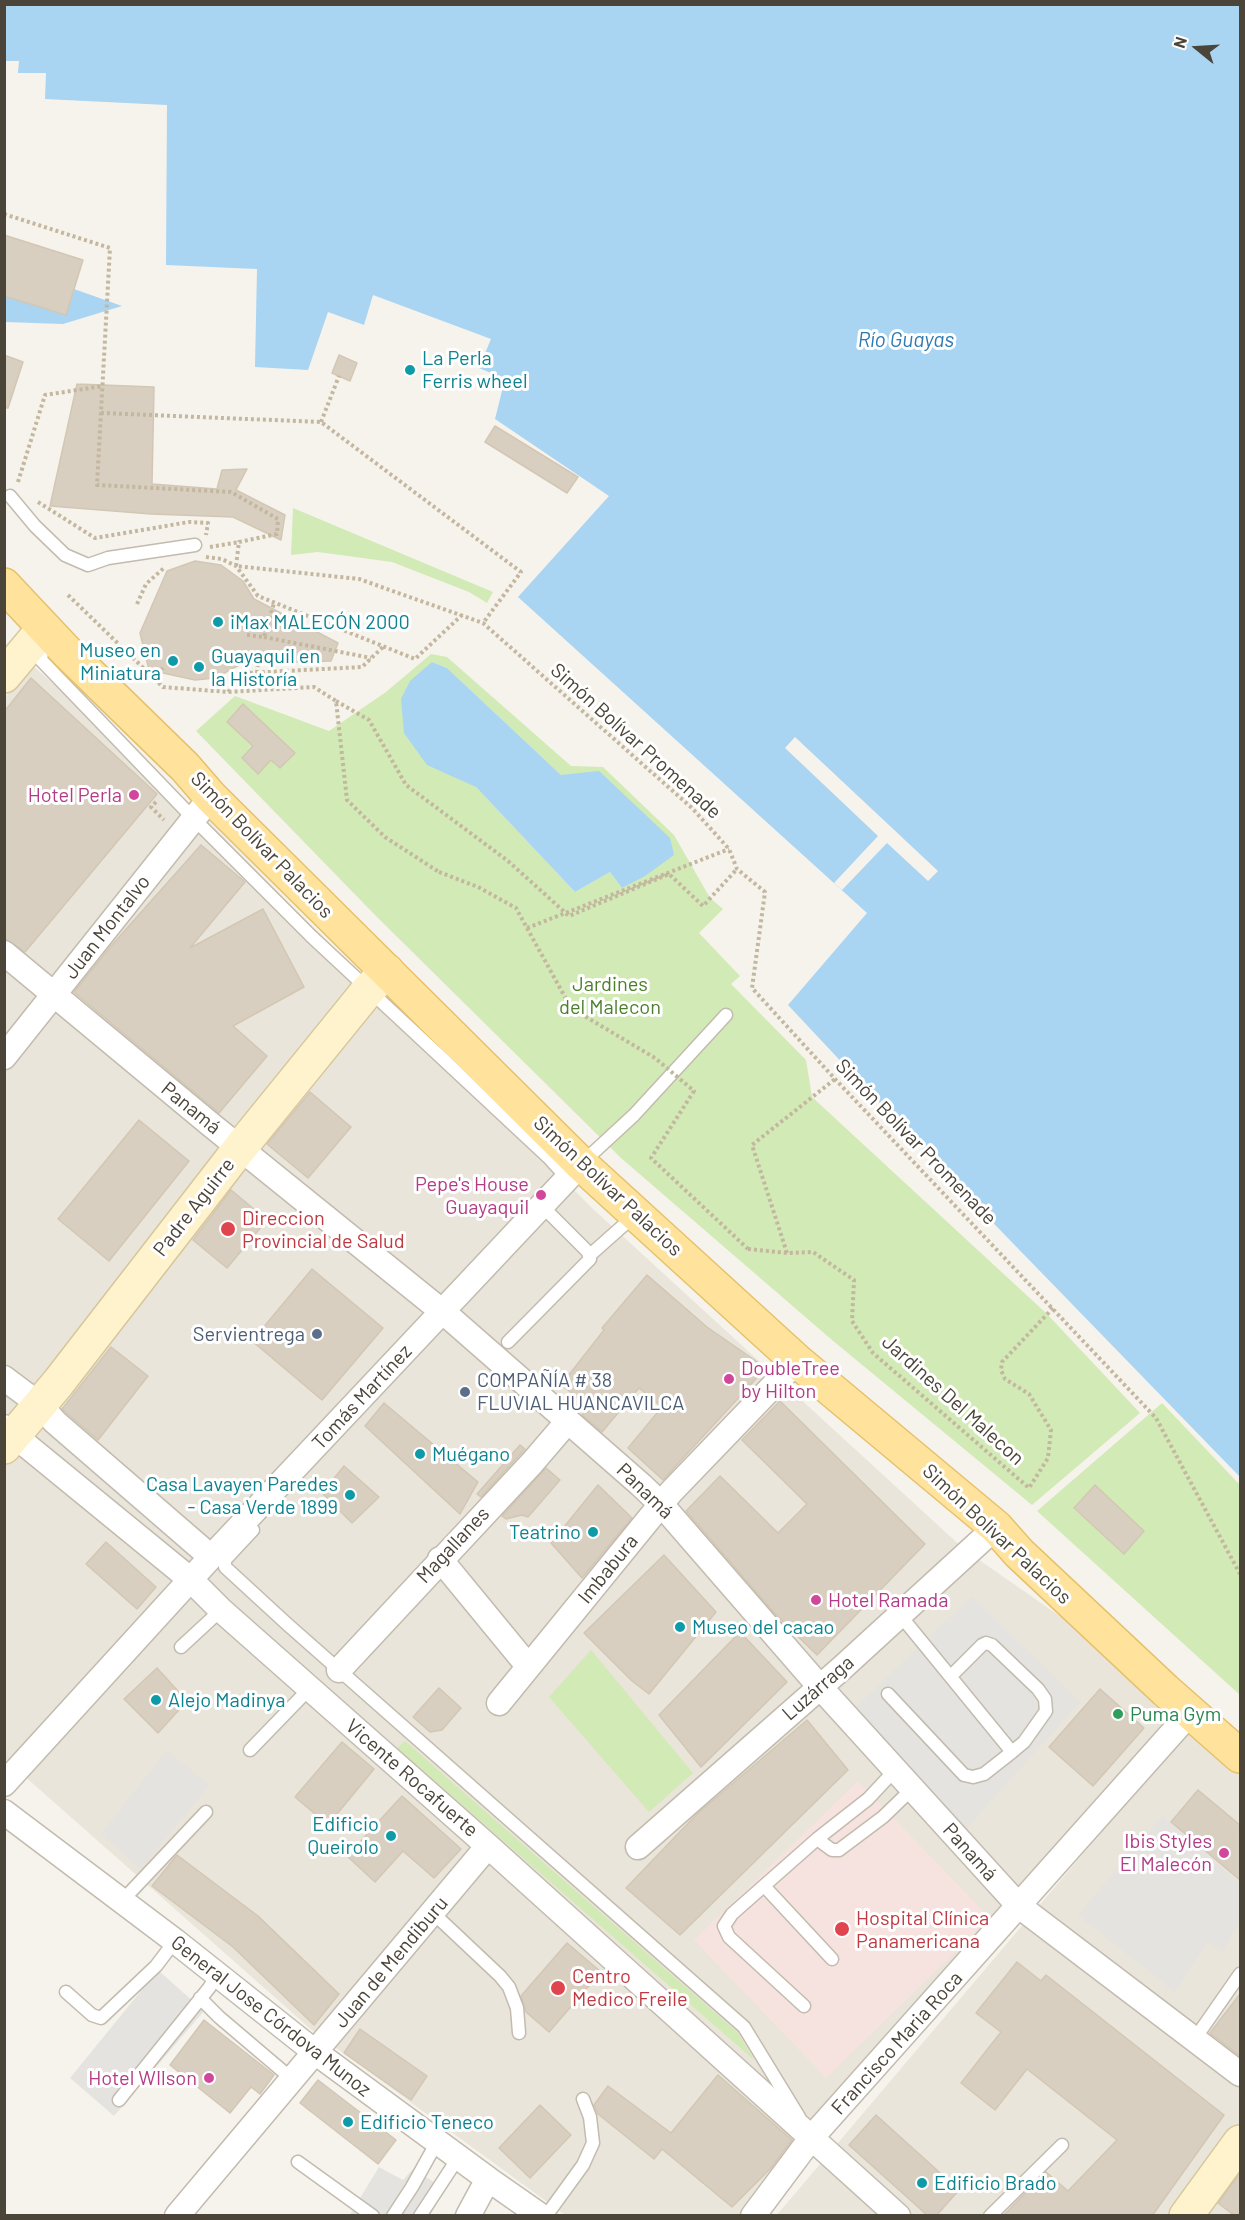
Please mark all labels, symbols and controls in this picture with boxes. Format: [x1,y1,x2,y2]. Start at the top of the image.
north arrow [1167,18,1227,78]
text: N [1169,34,1190,50]
water label: Río Guayas [858,327,954,353]
place label: La Perla Ferris wheel [422,346,527,393]
marker: La Perla Ferris wheel [403,363,417,377]
place label: iMax MALECÓN 2000 [230,610,410,634]
marker: iMax MALECÓN 2000 [211,615,225,629]
place label: Museo en Miniatura [79,638,161,685]
place label: Guayaquil en la Historía [211,644,320,691]
marker: Museo en Miniatura [166,654,180,668]
street label: Simón Bolívar Promenade [546,658,726,824]
marker: Guayaquil en la Historía [192,660,206,674]
street label: Simón Bolívar Palacios [186,767,338,923]
place label: Hotel Perla [28,783,122,807]
marker: Hotel Perla [127,788,141,802]
street label: Juan Montalvo [59,870,155,984]
park label: Jardines del Malecon [559,972,661,1019]
street label: Simón Bolívar Promenade [831,1054,1001,1230]
street label: Panamá [156,1077,226,1139]
street label: Simón Bolívar Palacios [529,1111,687,1261]
street label: Padre Aguirre [148,1153,240,1261]
place label: Pepe's House Guayaquil [415,1172,529,1219]
marker: Pepe's House Guayaquil [534,1188,548,1202]
place label: Direccion Provincial de Salud [242,1206,405,1253]
marker: Direccion Provincial de Salud [219,1220,237,1238]
place label: Servientrega [193,1322,305,1346]
marker: Servientrega [310,1327,324,1341]
street label: Jardines Del Malecon [877,1330,1029,1470]
street label: Tomás Martínez [307,1339,417,1455]
place label: DoubleTree by Hilton [741,1356,840,1403]
place label: COMPAÑÍA # 38 FLUVIAL HUANCAVILCA [477,1368,684,1415]
marker: DoubleTree by Hilton [722,1372,736,1386]
marker: COMPAÑÍA # 38 FLUVIAL HUANCAVILCA [458,1385,472,1399]
place label: Muégano [432,1442,510,1466]
marker: Muégano [413,1447,427,1461]
street label: Panamá [612,1458,678,1524]
street label: Simón Bolívar Palacios [918,1459,1076,1609]
place label: Casa Lavayen Paredes - Casa Verde 1899 [146,1472,338,1519]
marker: Casa Lavayen Paredes - Casa Verde 1899 [343,1488,357,1502]
street label: Magallanes [412,1502,494,1588]
place label: Teatrino [509,1520,581,1544]
marker: Teatrino [586,1525,600,1539]
street label: Imbabura [573,1530,643,1608]
place label: Hotel Ramada [828,1588,948,1612]
marker: Hotel Ramada [809,1593,823,1607]
place label: Museo del cacao [692,1615,835,1639]
marker: Museo del cacao [673,1620,687,1634]
street label: Luzárraga [777,1650,859,1726]
place label: Alejo Madinya [168,1688,286,1712]
marker: Alejo Madinya [149,1693,163,1707]
place label: Puma Gym [1130,1702,1221,1726]
marker: Puma Gym [1111,1707,1125,1721]
street label: Vicente Rocafuerte [341,1714,483,1842]
place label: Edificio Queirolo [307,1812,379,1859]
street label: Panamá [938,1818,1002,1886]
marker: Edificio Queirolo [384,1829,398,1843]
place label: Ibis Styles El Malecón [1120,1829,1212,1876]
marker: Ibis Styles El Malecón [1217,1846,1231,1860]
street label: Juan de Mendiburu [329,1891,453,2033]
place label: Hospital Clínica Panamericana [856,1906,989,1953]
marker: Hospital Clínica Panamericana [833,1920,851,1938]
street label: General Jose Córdova Munoz [166,1930,376,2102]
place label: Centro Medico Freile [572,1964,688,2011]
street label: Francisco Maria Roca [826,1966,968,2120]
marker: Centro Medico Freile [549,1979,567,1997]
place label: Hotel WIlson [88,2066,197,2090]
marker: Hotel WIlson [202,2071,216,2085]
place label: Edificio Teneco [360,2110,494,2134]
marker: Edificio Teneco [341,2115,355,2129]
place label: Edificio Brado [934,2171,1057,2195]
marker: Edificio Brado [915,2176,929,2190]

